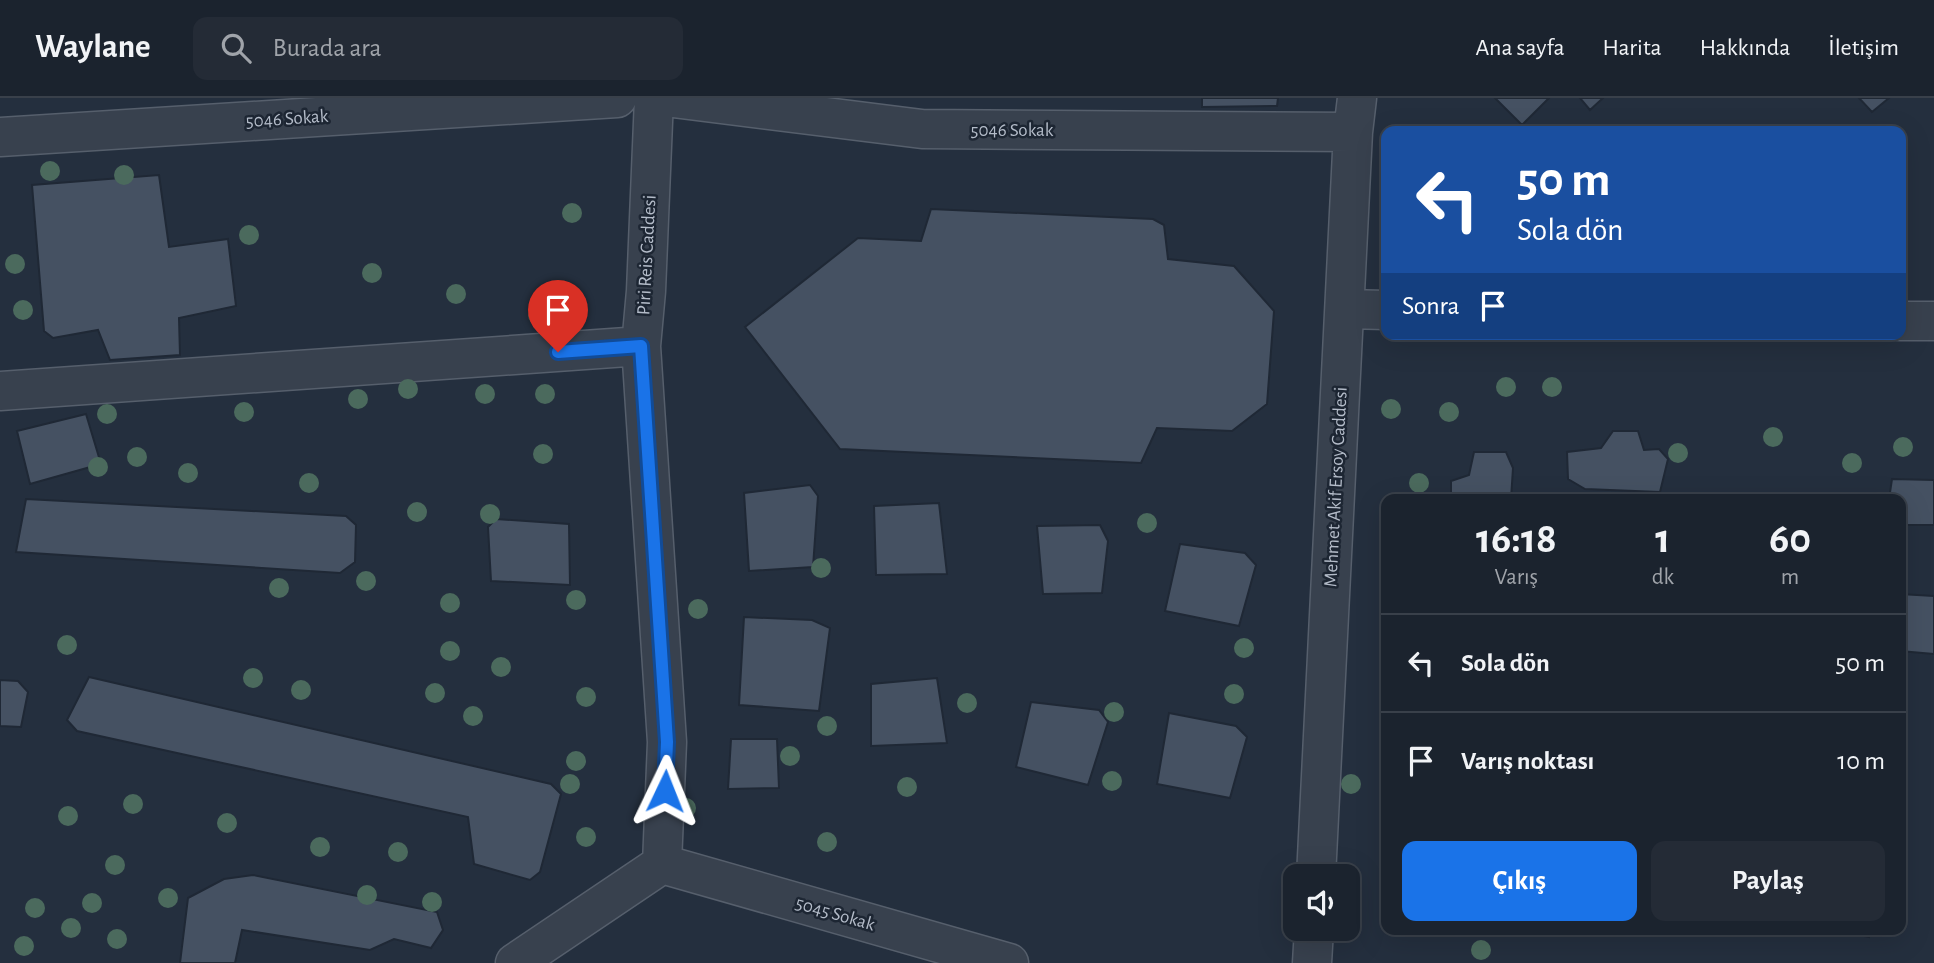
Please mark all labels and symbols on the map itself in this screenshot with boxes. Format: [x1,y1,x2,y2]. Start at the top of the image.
street label: 5046 Sokak [245,107,329,131]
street label: 5046 Sokak [971,121,1054,140]
street label: Piri Reis Caddesi [634,194,660,316]
pin [528,280,588,352]
street label: Mehmet Akif Ersoy Caddesi [1321,386,1351,588]
position arrow [628,754,702,828]
street label: 5045 Sokak [793,894,877,935]

